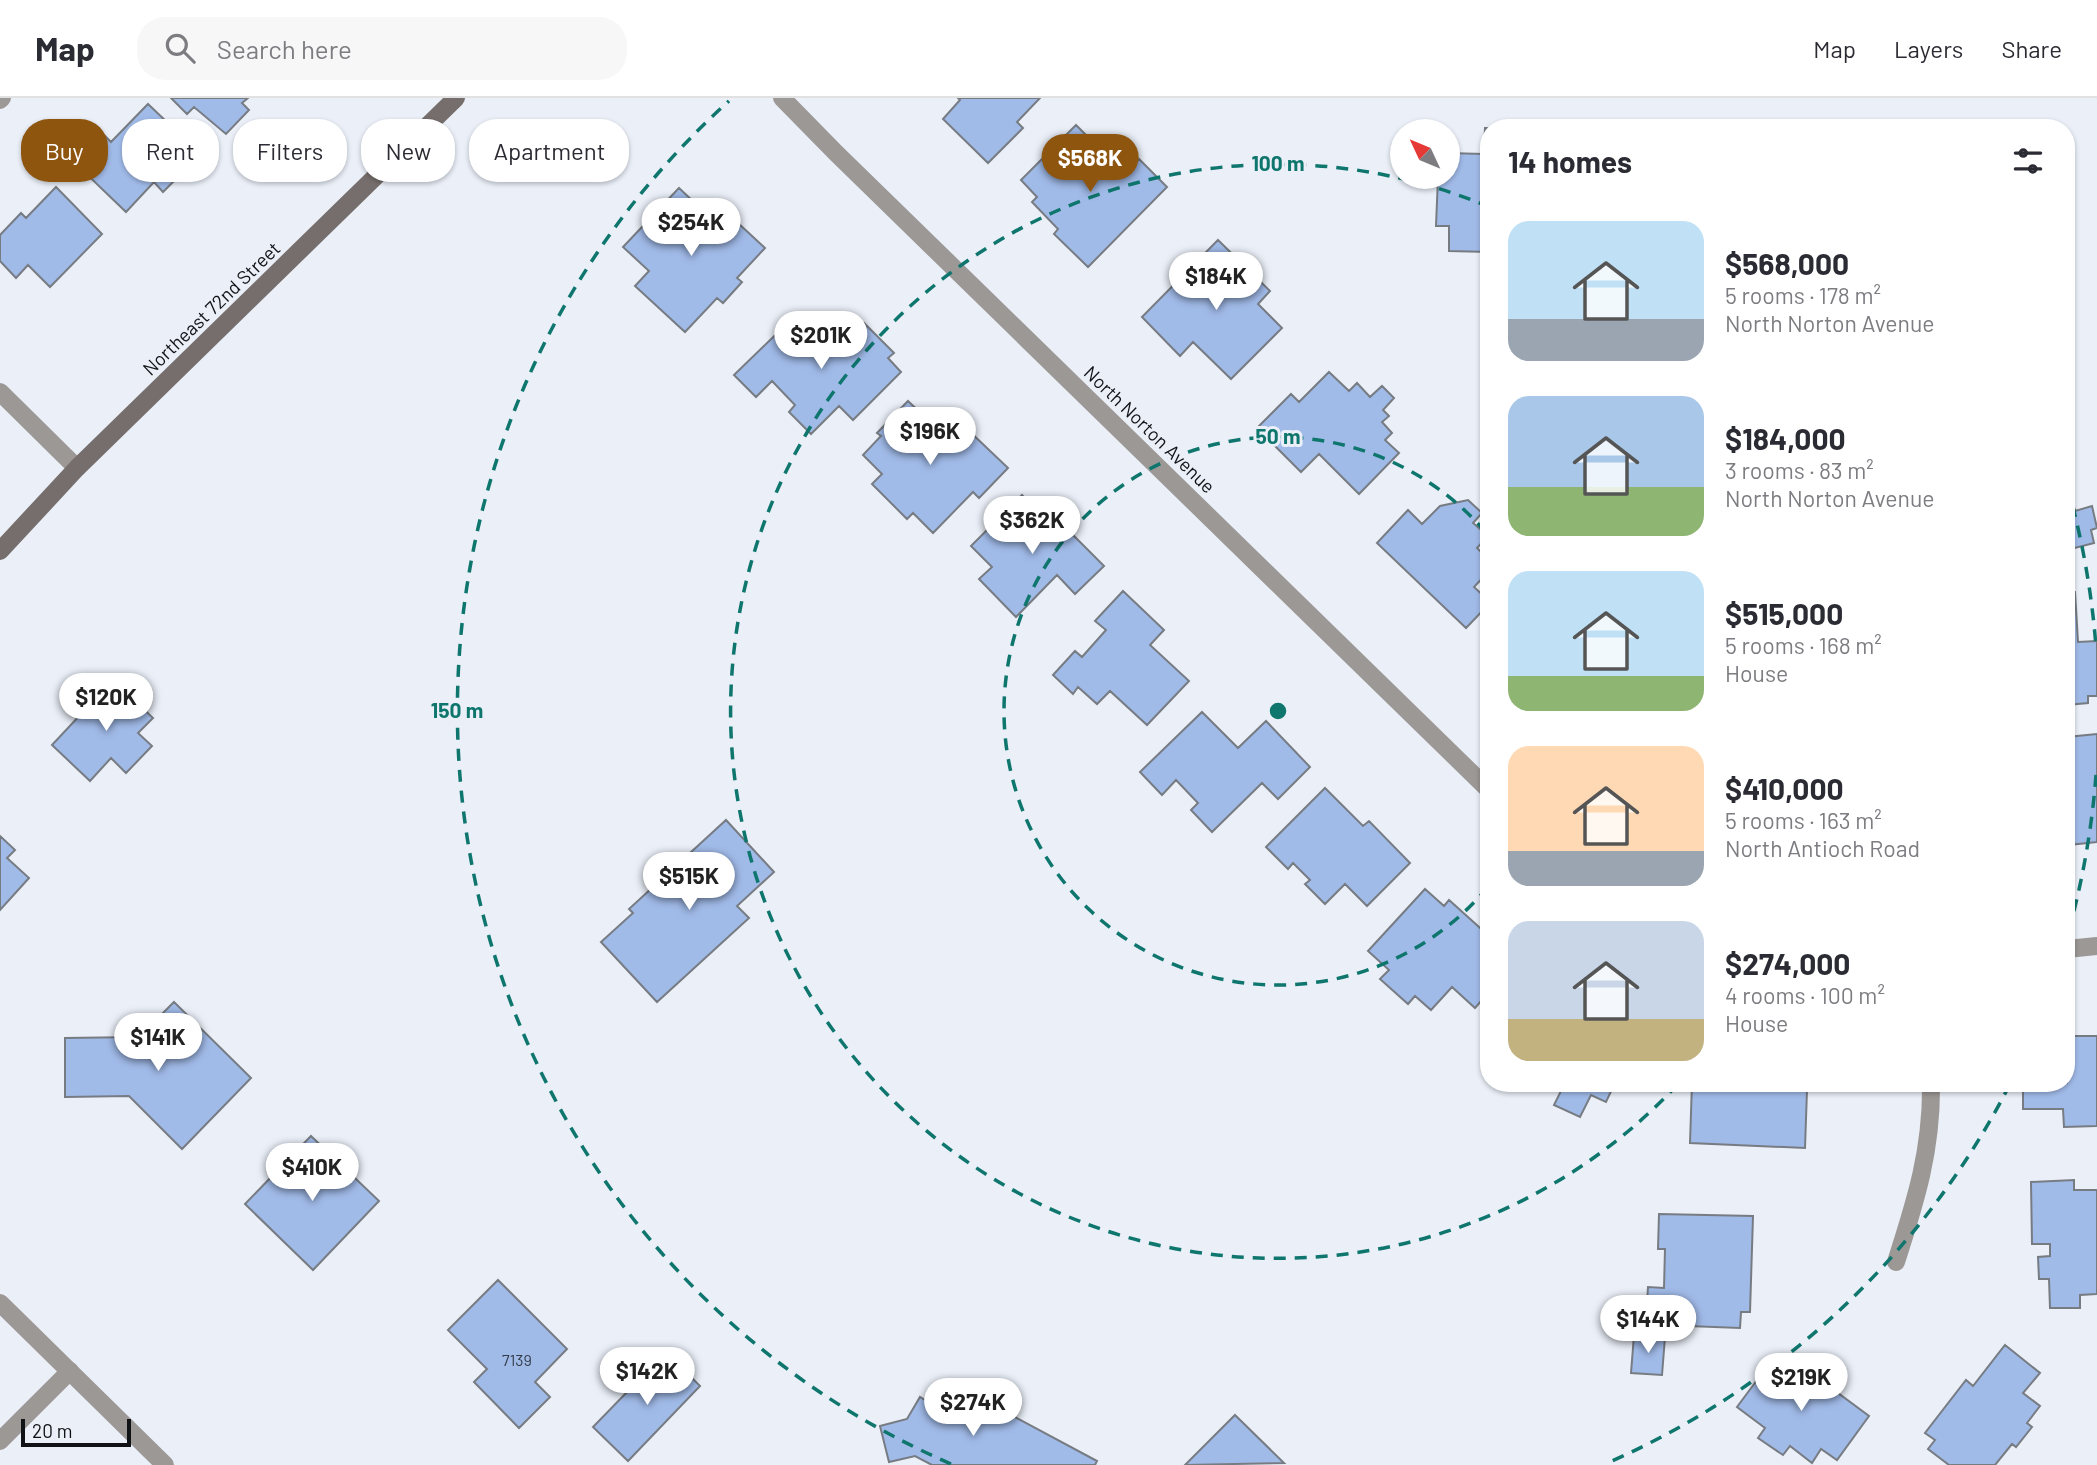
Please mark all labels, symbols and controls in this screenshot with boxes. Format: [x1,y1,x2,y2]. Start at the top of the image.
search box [137,17,627,80]
text: Map [35,28,95,68]
icon: search [161,29,199,67]
text: Search here [217,33,352,64]
text: Map [1813,34,1856,63]
text: Layers [1894,34,1963,63]
text: Share [2001,34,2062,63]
chip: Buy [21,119,108,182]
chip: Rent [122,119,219,182]
chip: Filters [233,119,347,182]
chip: New [361,119,455,182]
chip: Apartment [469,119,629,182]
north arrow [1390,119,1460,189]
map controls [1390,119,1460,189]
pin: $568K [1041,134,1139,194]
icon: filters [2009,142,2047,180]
text: $568K [1058,143,1122,171]
text: 14 homes [1508,143,1632,179]
text: 100 m [1251,150,1305,175]
pin: $254K [642,198,740,258]
text: $254K [658,207,724,235]
street label: Northeast 72nd Street [137,236,285,380]
text: $568,000 [1725,245,1849,281]
icon: home [1564,249,1648,333]
pin: $184K [1167,252,1265,312]
text: $184K [1185,261,1247,289]
text: 5 rooms · 178 m² [1725,281,1881,309]
text: North Norton Avenue [1725,309,1935,337]
pin: $201K [772,312,870,371]
text: $201K [790,320,852,348]
street label: North Norton Avenue [1080,361,1220,497]
pin: $196K [881,408,979,467]
text: $196K [900,416,960,444]
text: $184,000 [1725,420,1846,456]
text: 50 m [1255,423,1301,448]
icon: home [1564,424,1648,508]
text: 3 rooms · 83 m² [1725,456,1874,484]
text: North Norton Avenue [1725,484,1935,512]
pin: $362K [983,496,1081,556]
text: $362K [999,505,1065,533]
text: $515,000 [1725,595,1843,631]
icon: home [1564,599,1648,683]
text: 5 rooms · 168 m² [1725,631,1882,659]
text: House [1725,659,1788,687]
pin: $120K [57,674,155,733]
text: $120K [75,682,137,710]
text: 150 m [431,697,483,722]
centre of rings [1266,699,1290,723]
text: $410,000 [1725,770,1844,806]
icon: home [1564,774,1648,858]
text: 5 rooms · 163 m² [1725,806,1882,834]
text: North Antioch Road [1725,834,1920,862]
pin: $515K [640,852,738,912]
text: $515K [659,861,719,889]
text: $274,000 [1725,945,1850,981]
icon: home [1564,949,1648,1033]
text: 4 rooms · 100 m² [1725,981,1885,1009]
text: House [1725,1009,1788,1037]
pin: $141K [109,1014,207,1073]
text: $141K [130,1022,186,1050]
pin: $410K [263,1144,361,1203]
text: $410K [282,1152,342,1180]
pin: $144K [1599,1296,1697,1355]
text: $144K [1616,1304,1680,1332]
pin: $142K [598,1348,696,1407]
house number: 7139 [502,1350,532,1369]
pin: $219K [1752,1354,1850,1413]
text: $142K [616,1356,678,1384]
text: $219K [1771,1362,1831,1390]
pin: $274K [924,1378,1022,1438]
text: $274K [940,1387,1006,1415]
scale bar [21,1416,131,1448]
text: 20 m [32,1419,72,1442]

